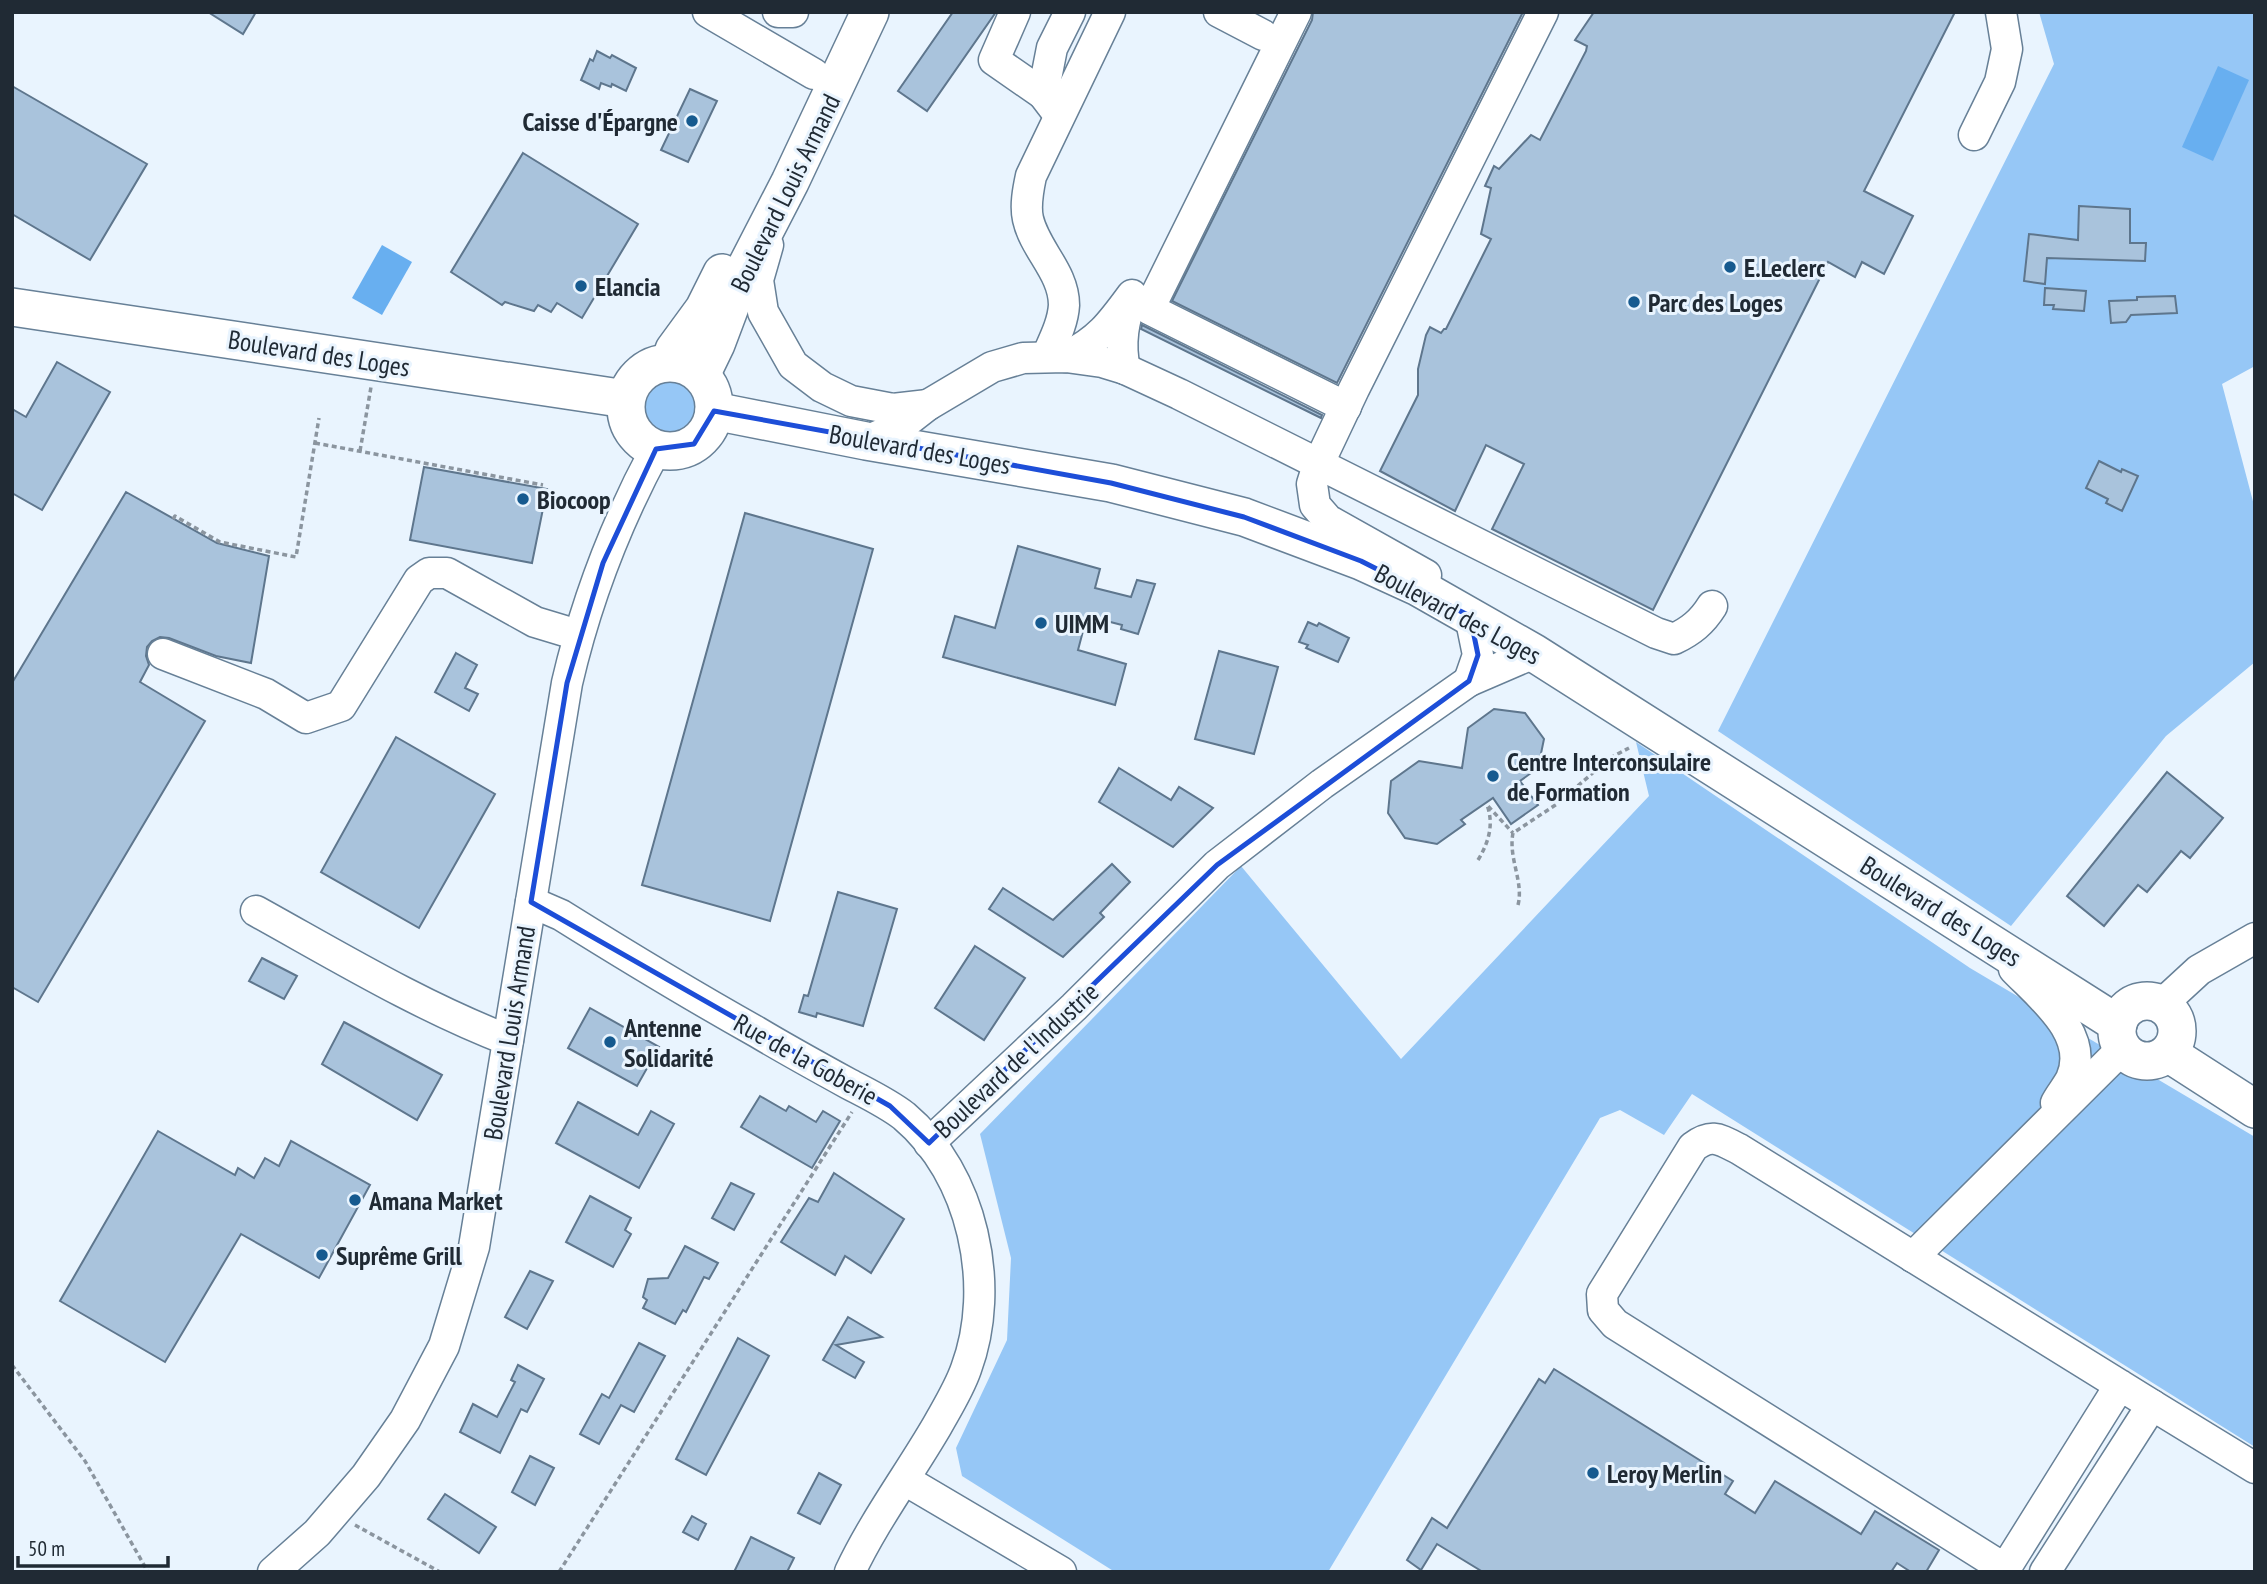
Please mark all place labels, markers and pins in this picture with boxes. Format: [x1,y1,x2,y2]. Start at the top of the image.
place label: Caisse d'Épargne [522,105,678,138]
marker: Caisse d'Épargne [684,113,700,129]
place label: E.Leclerc [1744,251,1825,284]
marker: E.Leclerc [1722,259,1738,275]
place label: Elancia [595,270,661,303]
marker: Elancia [573,278,589,294]
place label: Parc des Loges [1648,286,1783,319]
marker: Parc des Loges [1626,294,1642,310]
place label: Biocoop [537,483,611,516]
marker: Biocoop [515,491,531,507]
place label: UIMM [1055,607,1109,640]
marker: UIMM [1033,615,1049,631]
place label: Centre Interconsulaire de Formation [1507,745,1711,808]
marker: Centre Interconsulaire de Formation [1485,768,1501,784]
place label: Antenne Solidarité [623,1011,714,1074]
marker: Antenne Solidarité [602,1034,618,1050]
place label: Amana Market [368,1184,503,1217]
marker: Amana Market [347,1192,363,1208]
place label: Suprême Grill [336,1239,463,1272]
marker: Suprême Grill [314,1247,330,1263]
place label: Leroy Merlin [1607,1457,1722,1490]
marker: Leroy Merlin [1585,1465,1601,1481]

